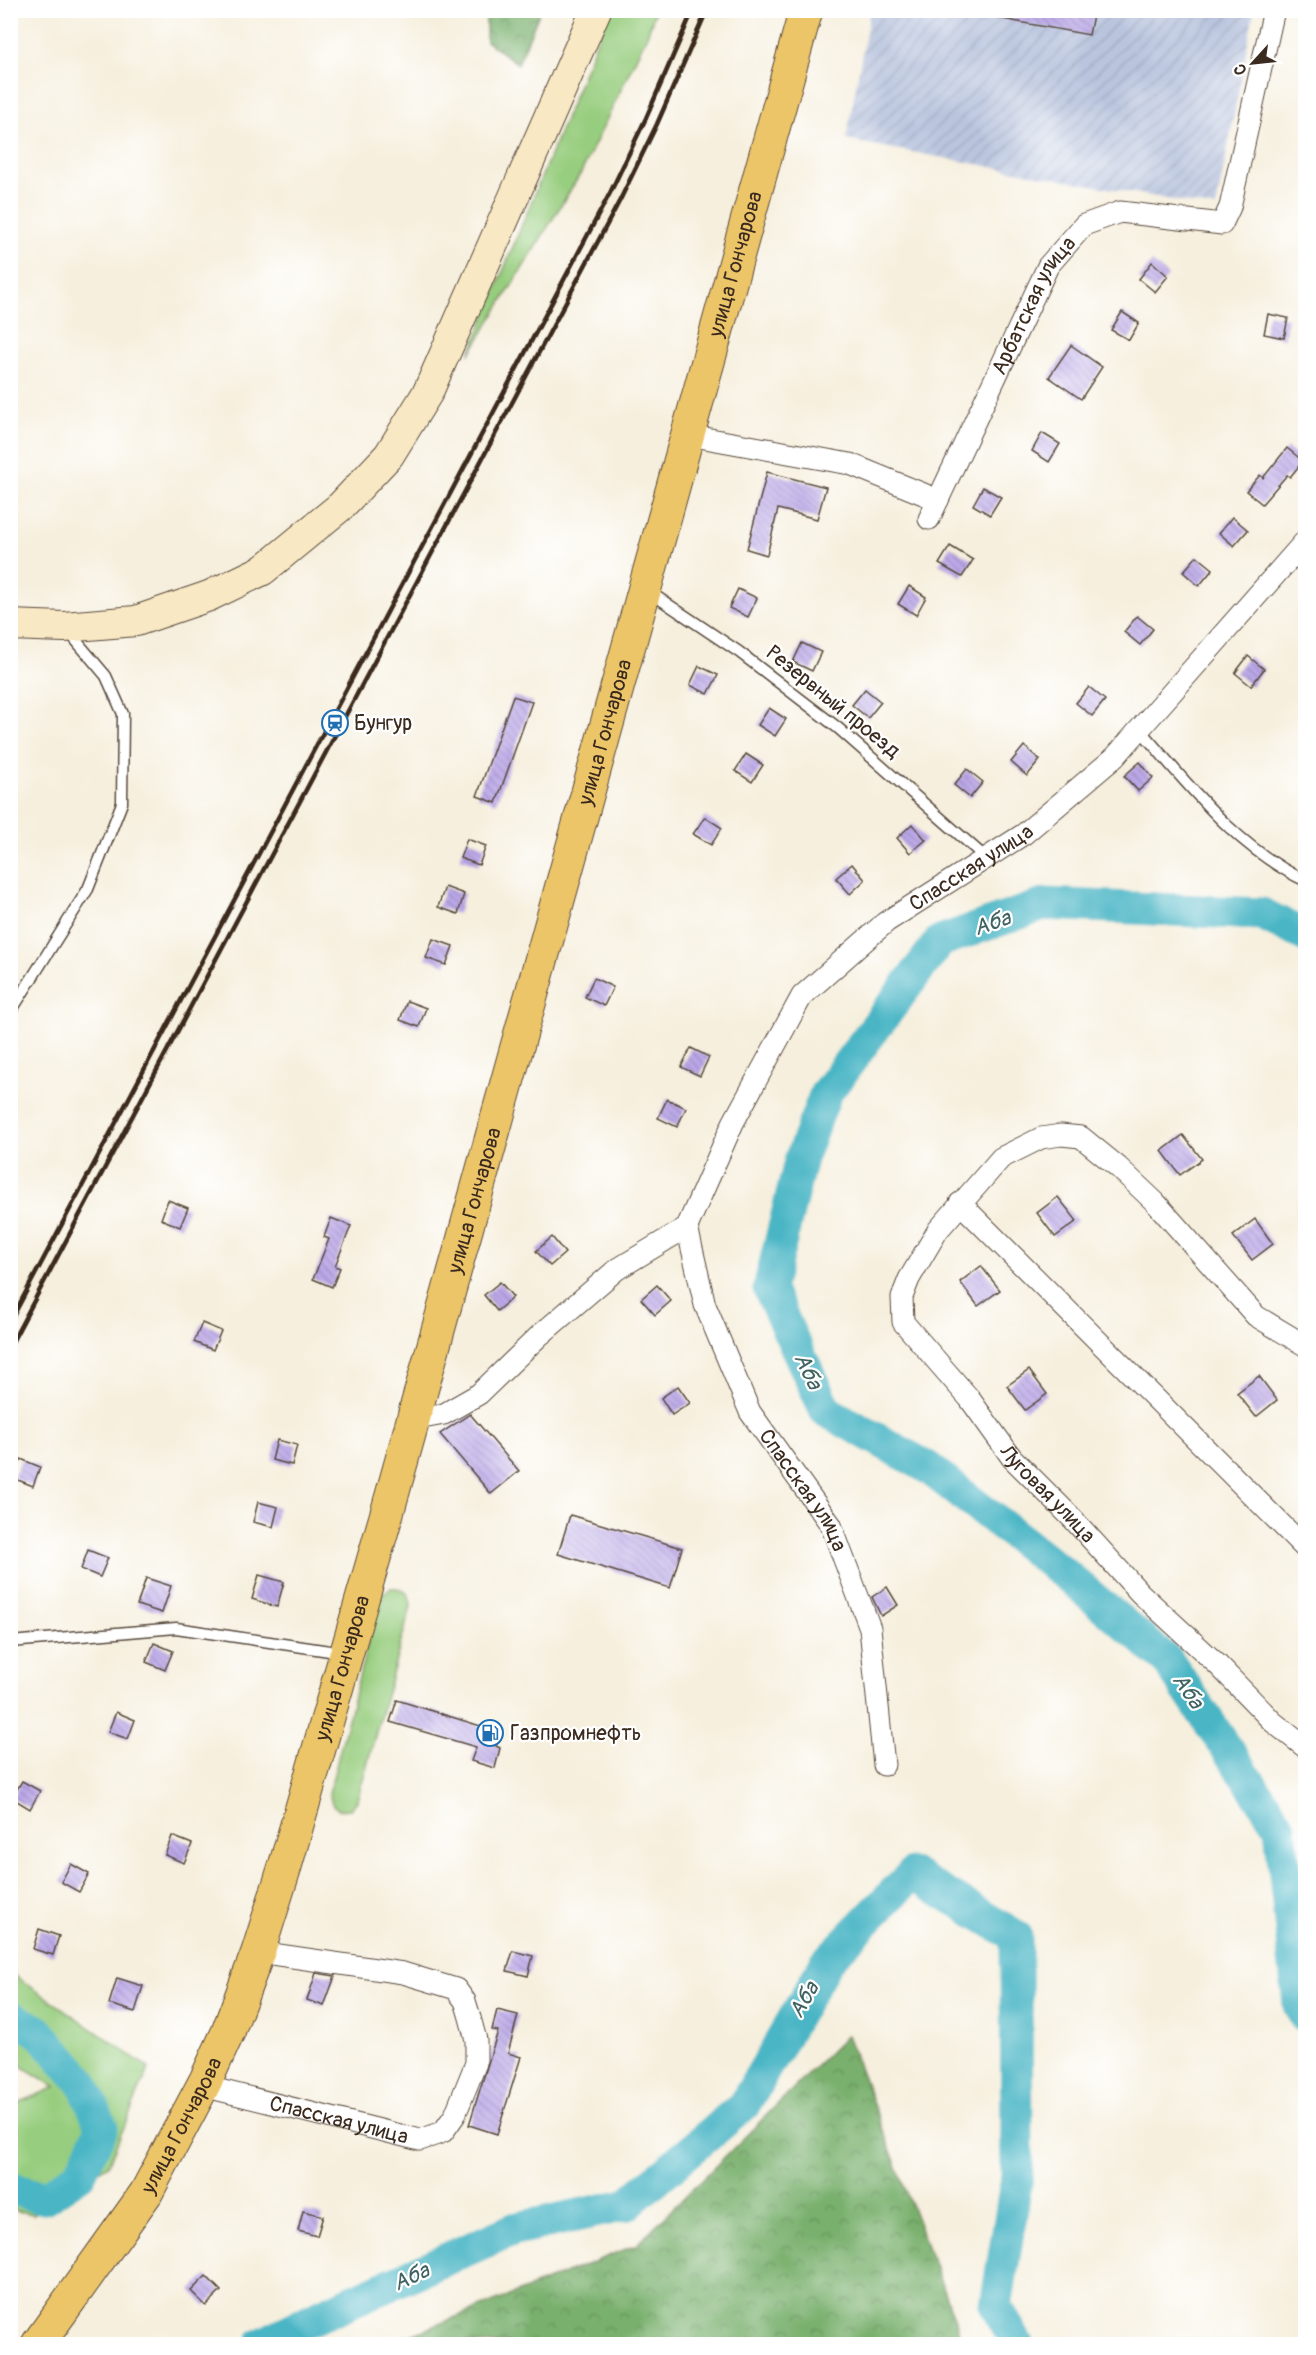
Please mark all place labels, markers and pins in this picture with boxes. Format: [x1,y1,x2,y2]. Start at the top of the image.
station icon: Бунгур [320,708,350,738]
place label: Бунгур [354,710,412,737]
fuel station icon: Газпромнефть [475,1718,505,1748]
place label: Газпромнефть [510,1720,642,1747]

